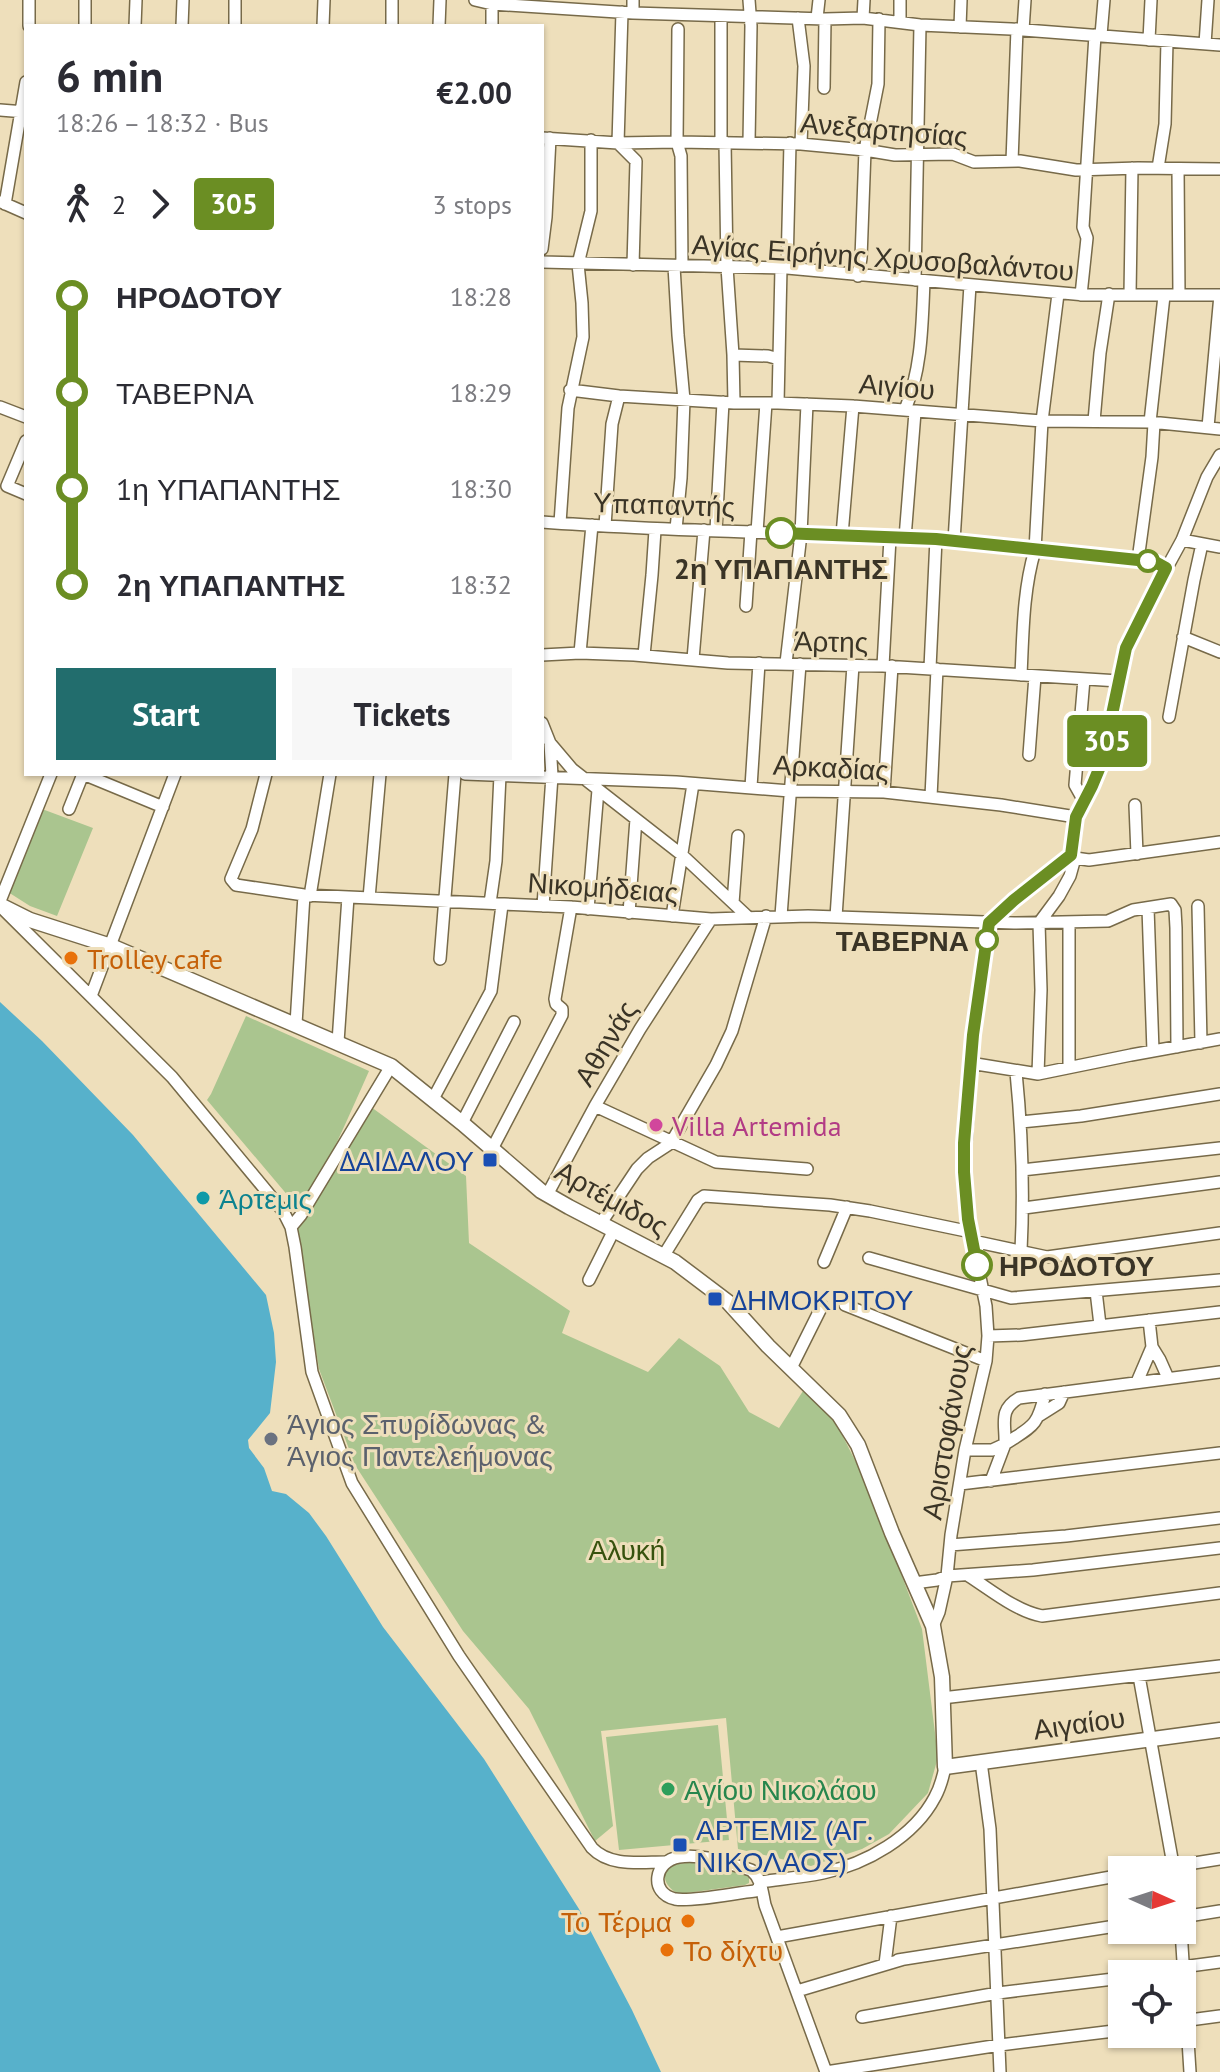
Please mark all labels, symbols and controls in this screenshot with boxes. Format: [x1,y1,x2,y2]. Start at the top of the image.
text: 6 min [56,47,163,104]
text: €2.00 [437,73,512,112]
street label: Ανεξαρτησίας [799,103,969,155]
text: 18:26 – 18:32 · Bus [56,106,269,139]
icon: walk [56,182,100,226]
icon: forward [138,182,182,226]
text: 305 [210,185,258,222]
text: 2 [112,188,126,221]
text: 3 stops [432,188,512,221]
street label: Αγίας Ειρήνης Χρυσοβαλάντου [691,225,1075,289]
text: ΗΡΟΔΟΤΟΥ [116,277,282,316]
text: 18:28 [450,280,512,313]
street label: Αιγίου [858,364,936,408]
text: ΤΑΒΕΡΝΑ [116,373,254,412]
text: 18:29 [450,376,512,409]
text: 1η ΥΠΑΠΑΝΤΗΣ [116,469,341,508]
text: 18:30 [450,472,512,505]
street label: Υπαπαντής [592,483,736,525]
marker: 2η ΥΠΑΠΑΝΤΗΣ [766,518,796,548]
place label: 2η ΥΠΑΠΑΝΤΗΣ [674,550,888,587]
unlabelled marker [1137,550,1159,572]
text: 2η ΥΠΑΠΑΝΤΗΣ [116,565,345,604]
text: 18:32 [450,568,512,601]
street label: Άρτης [794,622,868,660]
button: Start [56,668,276,760]
button: Tickets [292,668,512,760]
line badge: 305 [1061,715,1153,767]
text: 305 [1083,722,1131,759]
street label: Αρκαδίας [772,745,890,789]
street label: Νικομήδειας [527,863,679,911]
place label: ΤΑΒΕΡΝΑ [836,922,969,959]
marker: ΤΑΒΕΡΝΑ [976,929,998,951]
place label: Trolley cafe [87,940,223,977]
marker: Trolley cafe [62,949,80,967]
street label: Αθηνάς [565,993,645,1093]
place label: Villa Artemida [671,1107,842,1144]
marker: Villa Artemida [647,1116,665,1134]
place label: ΔΑΙΔΑΛΟΥ [339,1142,474,1179]
marker: ΔΑΙΔΑΛΟΥ [481,1151,499,1169]
street label: Αρτέμιδος [549,1152,675,1244]
place label: Άρτεμις [219,1180,312,1217]
marker: Άρτεμις [194,1189,212,1207]
place label: ΗΡΟΔΟΤΟΥ [999,1247,1154,1284]
marker: ΗΡΟΔΟΤΟΥ [962,1250,992,1280]
place label: ΔΗΜΟΚΡΙΤΟΥ [731,1281,914,1318]
marker: ΔΗΜΟΚΡΙΤΟΥ [706,1290,724,1308]
street label: Αριστοφάνους [912,1342,980,1522]
place label: Άγιος Σπυρίδωνας & Άγιος Παντελεήμονας [287,1405,553,1474]
marker: Άγιος Σπυρίδωνας & Άγιος Παντελεήμονας [262,1430,280,1448]
park label: Αλυκή [589,1531,665,1568]
street label: Αιγαίου [1031,1698,1127,1748]
place label: Αγίου Νικολάου [684,1771,877,1808]
marker: Αγίου Νικολάου [659,1780,677,1798]
place label: ΑΡΤΕΜΙΣ (ΑΓ. ΝΙΚΟΛΑΟΣ) [696,1811,873,1880]
marker: ΑΡΤΕΜΙΣ (ΑΓ. ΝΙΚΟΛΑΟΣ) [671,1836,689,1854]
north arrow [1108,1856,1196,1944]
map controls [1108,1856,1196,2048]
place label: Το Τέρμα [561,1903,672,1940]
marker: Το Τέρμα [679,1912,697,1930]
place label: Το δίχτυ [683,1932,783,1969]
marker: Το δίχτυ [658,1941,676,1959]
button: locate [1108,1960,1196,2048]

